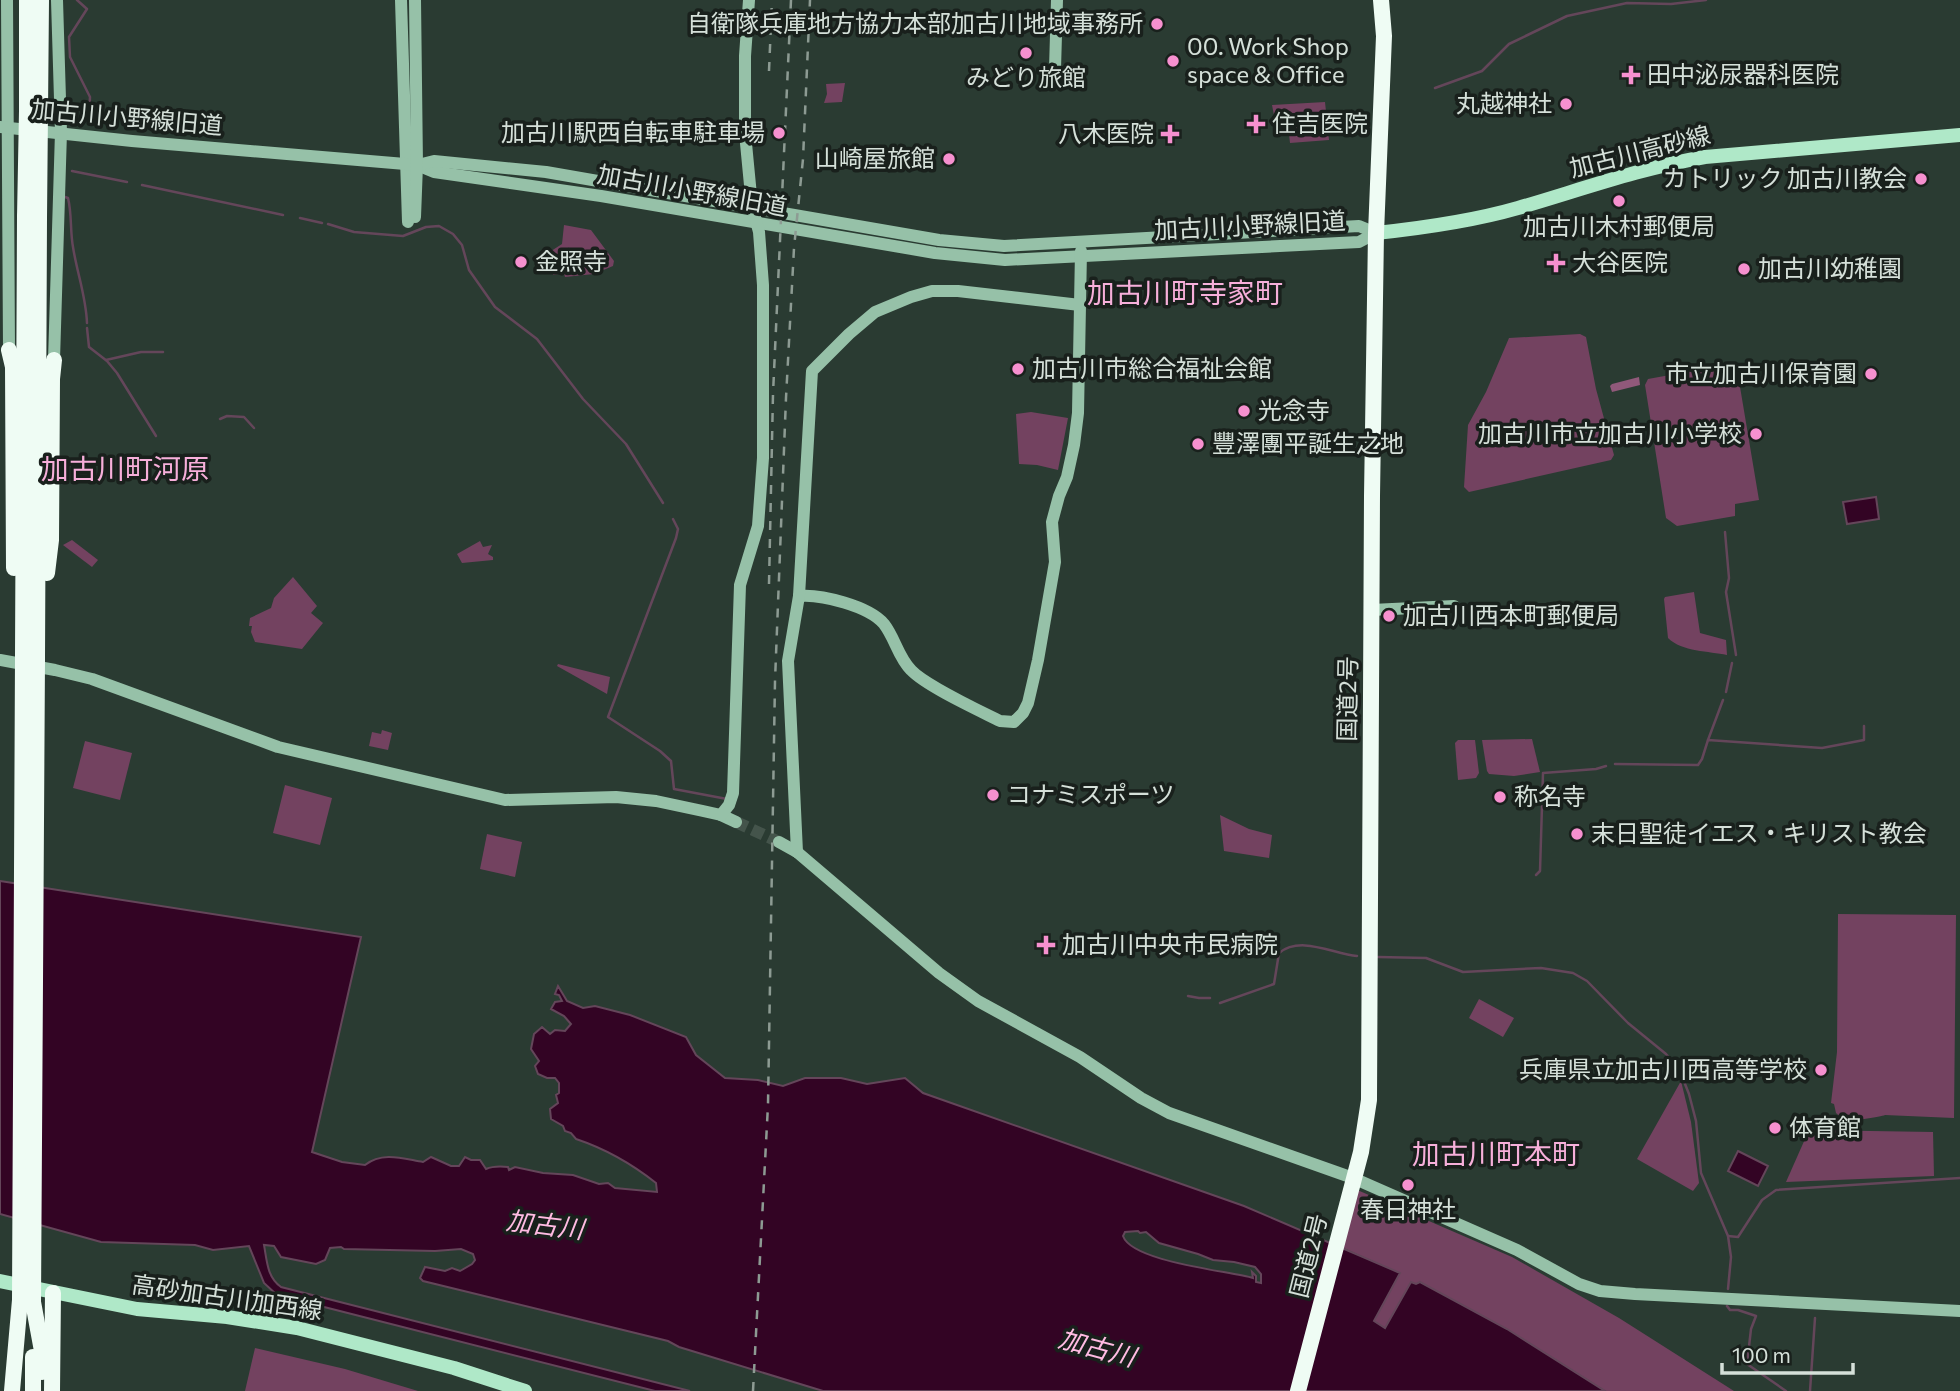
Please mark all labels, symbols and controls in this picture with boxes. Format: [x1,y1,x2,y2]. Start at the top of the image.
place label: 自衛隊兵庫地方協力本部加古川地域事務所 [687,8,1143,37]
marker: 自衛隊兵庫地方協力本部加古川地域事務所 [1149,16,1165,32]
place label: 00. Work Shop space & Office [1187,31,1349,88]
marker: みどり旅館 [1018,45,1034,61]
marker: 00. Work Shop space & Office [1165,53,1181,69]
place label: 田中泌尿器科医院 [1647,59,1839,88]
place label: みどり旅館 [966,62,1086,91]
marker: 田中泌尿器科医院 [1621,65,1641,85]
place label: 丸越神社 [1456,88,1552,117]
street label: 加古川小野線旧道 [30,94,224,139]
marker: 丸越神社 [1558,96,1574,112]
place label: 住吉医院 [1272,108,1368,137]
marker: 住吉医院 [1246,114,1266,134]
place label: 加古川駅西自転車駐車場 [501,117,765,146]
place label: 八木医院 [1058,118,1154,147]
street label: 加古川高砂線 [1566,119,1713,182]
marker: 八木医院 [1160,124,1180,144]
marker: 加古川駅西自転車駐車場 [771,125,787,141]
place label: 山崎屋旅館 [815,143,935,172]
marker: 山崎屋旅館 [941,151,957,167]
street label: 加古川小野線旧道 [595,159,789,220]
place label: カトリック 加古川教会 [1662,163,1907,192]
marker: カトリック 加古川教会 [1913,171,1929,187]
marker: 加古川木村郵便局 [1611,193,1627,209]
street label: 加古川小野線旧道 [1153,205,1347,244]
place label: 加古川木村郵便局 [1523,211,1715,240]
place label: 金照寺 [535,246,607,275]
place label: 大谷医院 [1572,247,1668,276]
marker: 大谷医院 [1546,253,1566,273]
place label: 加古川幼稚園 [1758,253,1902,282]
marker: 金照寺 [513,254,529,270]
marker: 加古川幼稚園 [1736,261,1752,277]
district label: 加古川町寺家町 [1087,275,1283,309]
place label: 加古川市総合福祉会館 [1032,353,1272,382]
place label: 市立加古川保育園 [1665,358,1857,387]
marker: 加古川市総合福祉会館 [1010,361,1026,377]
marker: 市立加古川保育園 [1863,366,1879,382]
place label: 光念寺 [1258,395,1330,424]
marker: 光念寺 [1236,403,1252,419]
place label: 加古川市立加古川小学校 [1478,418,1742,447]
marker: 加古川市立加古川小学校 [1748,426,1764,442]
place label: 豐澤團平誕生之地 [1212,428,1404,457]
marker: 豐澤團平誕生之地 [1190,436,1206,452]
district label: 加古川町河原 [41,451,209,485]
place label: 加古川西本町郵便局 [1403,600,1619,629]
marker: 加古川西本町郵便局 [1381,608,1397,624]
street label: 国道2号 [1331,656,1362,742]
place label: コナミスポーツ [1007,779,1175,808]
place label: 称名寺 [1514,781,1586,810]
marker: コナミスポーツ [985,787,1001,803]
marker: 称名寺 [1492,789,1508,805]
place label: 末日聖徒イエス・キリスト教会 [1591,818,1927,847]
marker: 末日聖徒イエス・キリスト教会 [1569,826,1585,842]
place label: 加古川中央市民病院 [1062,929,1278,958]
marker: 加古川中央市民病院 [1036,935,1056,955]
place label: 兵庫県立加古川西高等学校 [1519,1054,1807,1083]
marker: 兵庫県立加古川西高等学校 [1813,1062,1829,1078]
place label: 体育館 [1789,1112,1861,1141]
marker: 体育館 [1767,1120,1783,1136]
district label: 加古川町本町 [1412,1136,1580,1170]
marker: 春日神社 [1400,1177,1416,1193]
place label: 春日神社 [1360,1194,1456,1223]
water label: 加古川 [505,1203,589,1244]
street label: 国道2号 [1283,1211,1332,1301]
street label: 高砂加古川加西線 [130,1269,324,1324]
water label: 加古川 [1056,1321,1142,1372]
scale bar [1722,1332,1853,1376]
text: 100 m [1732,1342,1791,1367]

